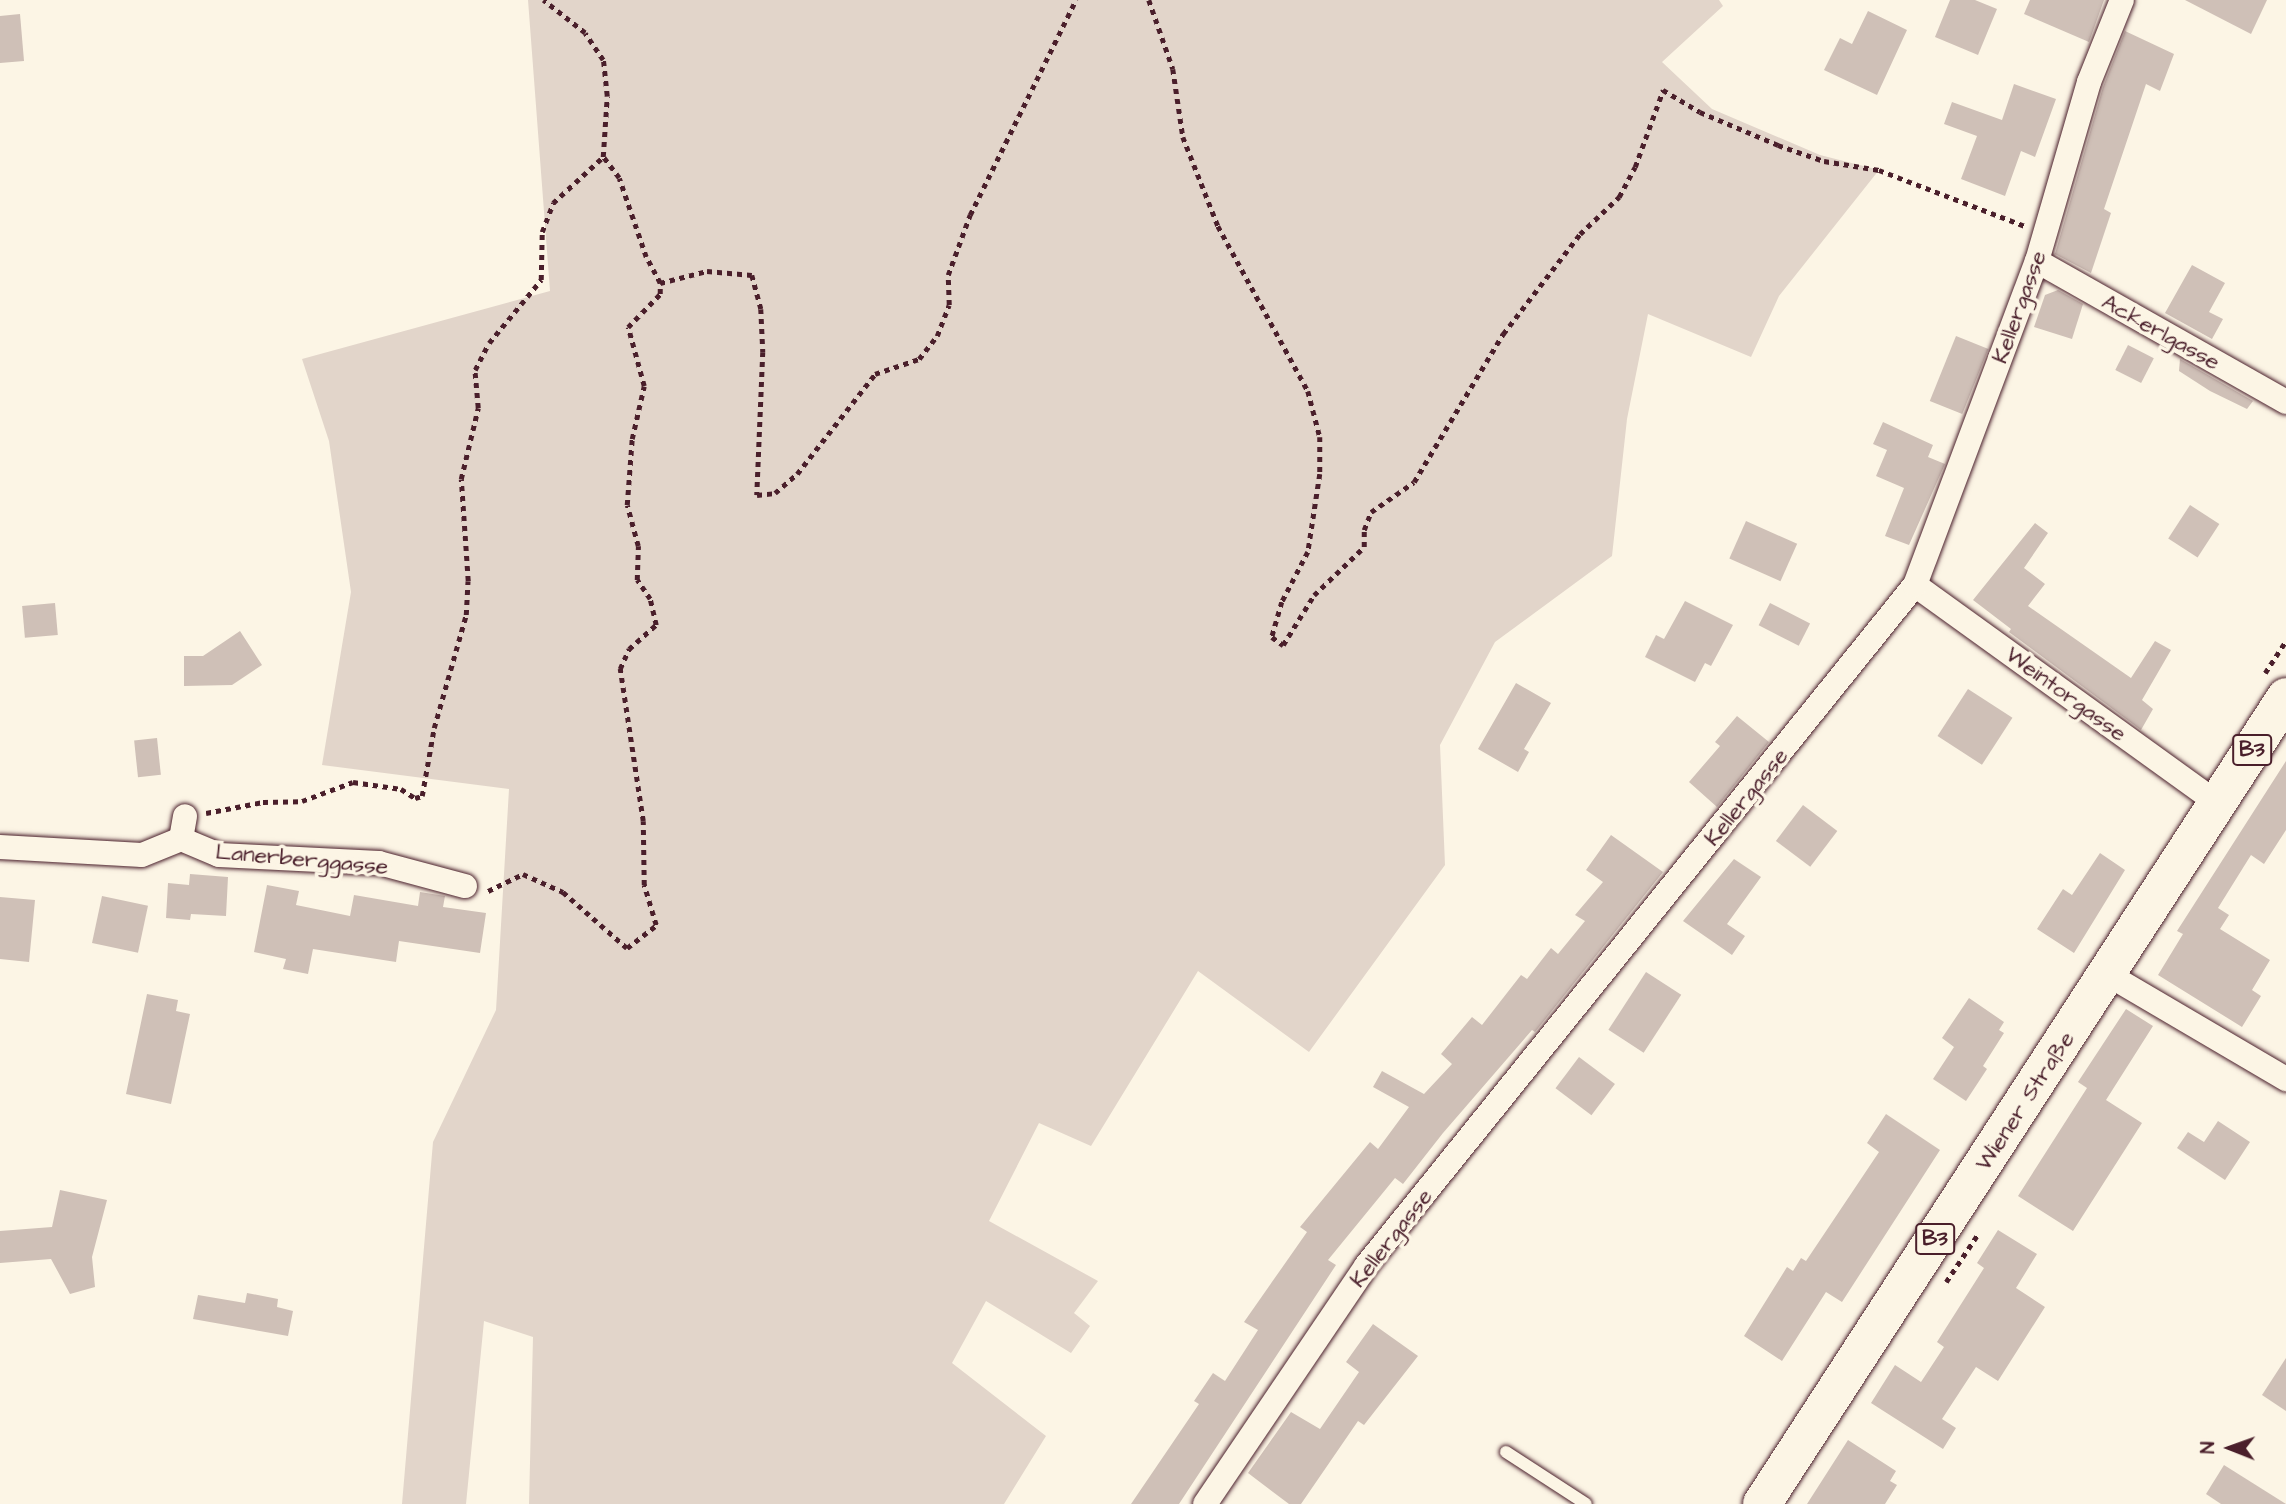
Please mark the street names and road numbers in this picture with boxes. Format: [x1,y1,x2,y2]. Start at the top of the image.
street label: Kellergasse [1986,247,2052,367]
street label: Ackerlgasse [2097,288,2225,376]
street label: Weintorgasse [2000,641,2132,747]
road number: B3 [2231,732,2273,768]
street label: Kellergasse [1698,743,1794,851]
street label: Lanerberggasse [214,838,390,880]
street label: Wiener Straße [1970,1026,2080,1176]
street label: Kellergasse [1344,1183,1438,1293]
road number: B3 [1914,1222,1956,1256]

